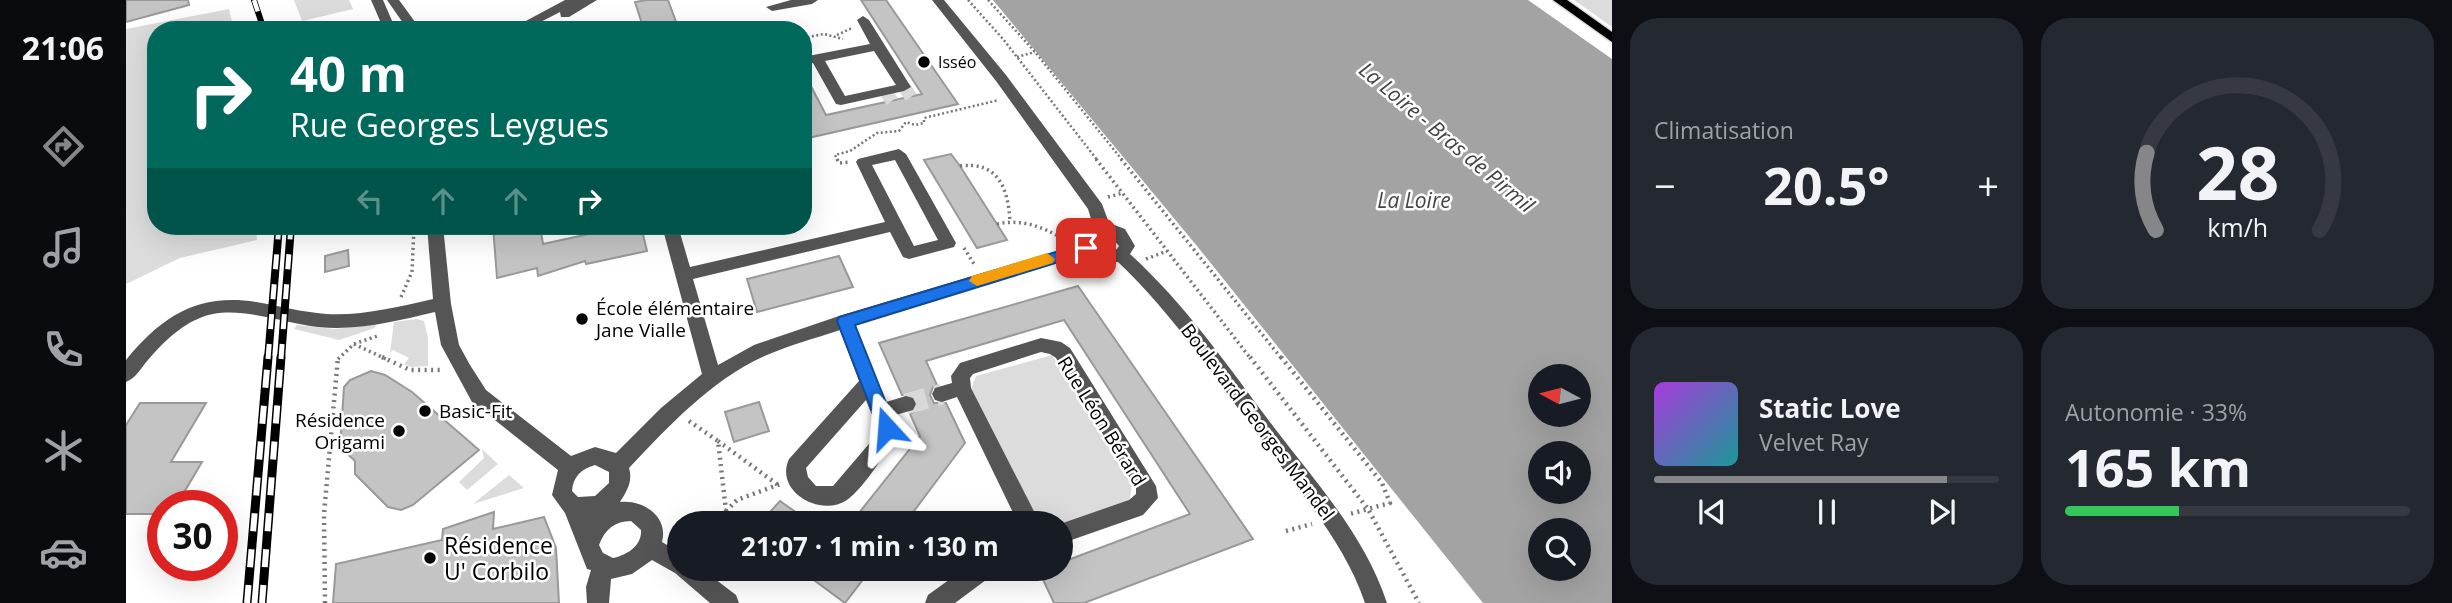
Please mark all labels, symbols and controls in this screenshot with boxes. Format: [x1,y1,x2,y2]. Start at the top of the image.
text: 21:06 [22,26,104,69]
text: 40 m [290,40,407,106]
icon: right [175,49,266,140]
place label: Isséo [938,51,976,73]
marker: Isséo [916,54,932,70]
water label: La Loire - Bras de Pirmil [1354,56,1540,218]
text: Rue Georges Leygues [290,103,609,146]
text: Climatisation [1654,114,1794,146]
icon: directions [39,122,88,171]
text: 28 [2196,122,2279,221]
text: 20.5° [1763,149,1890,220]
text: − [1654,159,1676,211]
text: + [1977,159,1999,211]
icon: left [351,182,389,220]
icon: ahead [424,182,462,220]
icon: ahead [497,182,535,220]
icon: right [570,182,608,220]
water label: La Loire [1377,187,1451,213]
text: km/h [2207,209,2268,243]
pin [1056,218,1116,278]
icon: music [39,223,88,272]
icon: arrive [1067,229,1105,267]
place label: École élémentaire Jane Vialle [594,295,754,343]
marker: École élémentaire Jane Vialle [574,311,590,327]
street label: Boulevard Georges Mandel [1175,318,1341,526]
icon: phone [39,325,88,374]
street label: Rue Léon Bérard [1052,351,1152,491]
north arrow [1528,364,1591,427]
map controls [1528,364,1591,581]
text: Static Love [1759,390,1901,426]
position arrow [850,391,924,465]
text: Autonomie · 33% [2065,396,2247,428]
place label: Basic-Fit [439,398,513,424]
marker: Basic-Fit [417,403,433,419]
place label: Résidence Origami [295,407,385,455]
marker: Résidence Origami [391,423,407,439]
icon: climate [39,426,88,475]
text: Velvet Ray [1759,426,1869,458]
text: 165 km [2065,431,2251,502]
button: sound [1528,441,1591,504]
speed limit sign: 30 [147,490,238,581]
icon: previous [1693,493,1731,531]
icon: pause [1808,493,1846,531]
icon: next [1923,493,1961,531]
button: search [1528,518,1591,581]
icon: car [39,528,88,577]
text: 21:07 · 1 min · 130 m [741,528,999,564]
place label: Résidence U' Corbilo [444,529,553,587]
marker: Résidence U' Corbilo [422,550,438,566]

